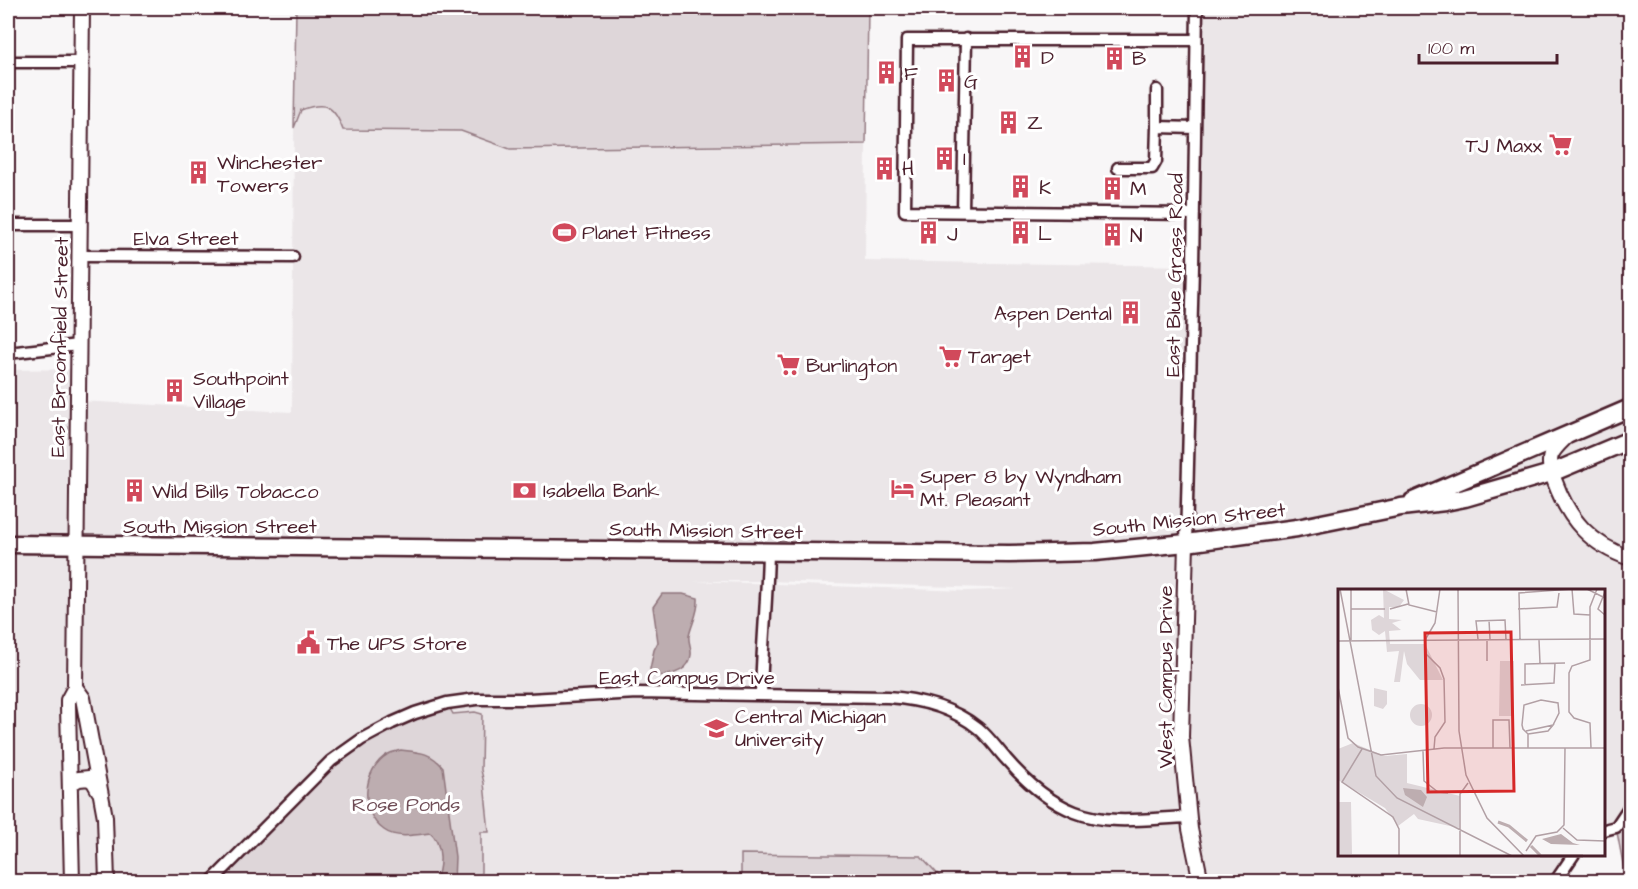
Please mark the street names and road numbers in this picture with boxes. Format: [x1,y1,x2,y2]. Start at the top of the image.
street label: East Blue Grass Road [1159,173,1191,377]
street label: Elva Street [133,225,239,253]
street label: East Broomfield Street [44,237,76,457]
street label: South Mission Street [1091,496,1287,544]
street label: South Mission Street [123,513,317,541]
street label: South Mission Street [609,515,803,547]
street label: West Campus Drive [1152,585,1180,769]
street label: East Campus Drive [599,664,775,692]

